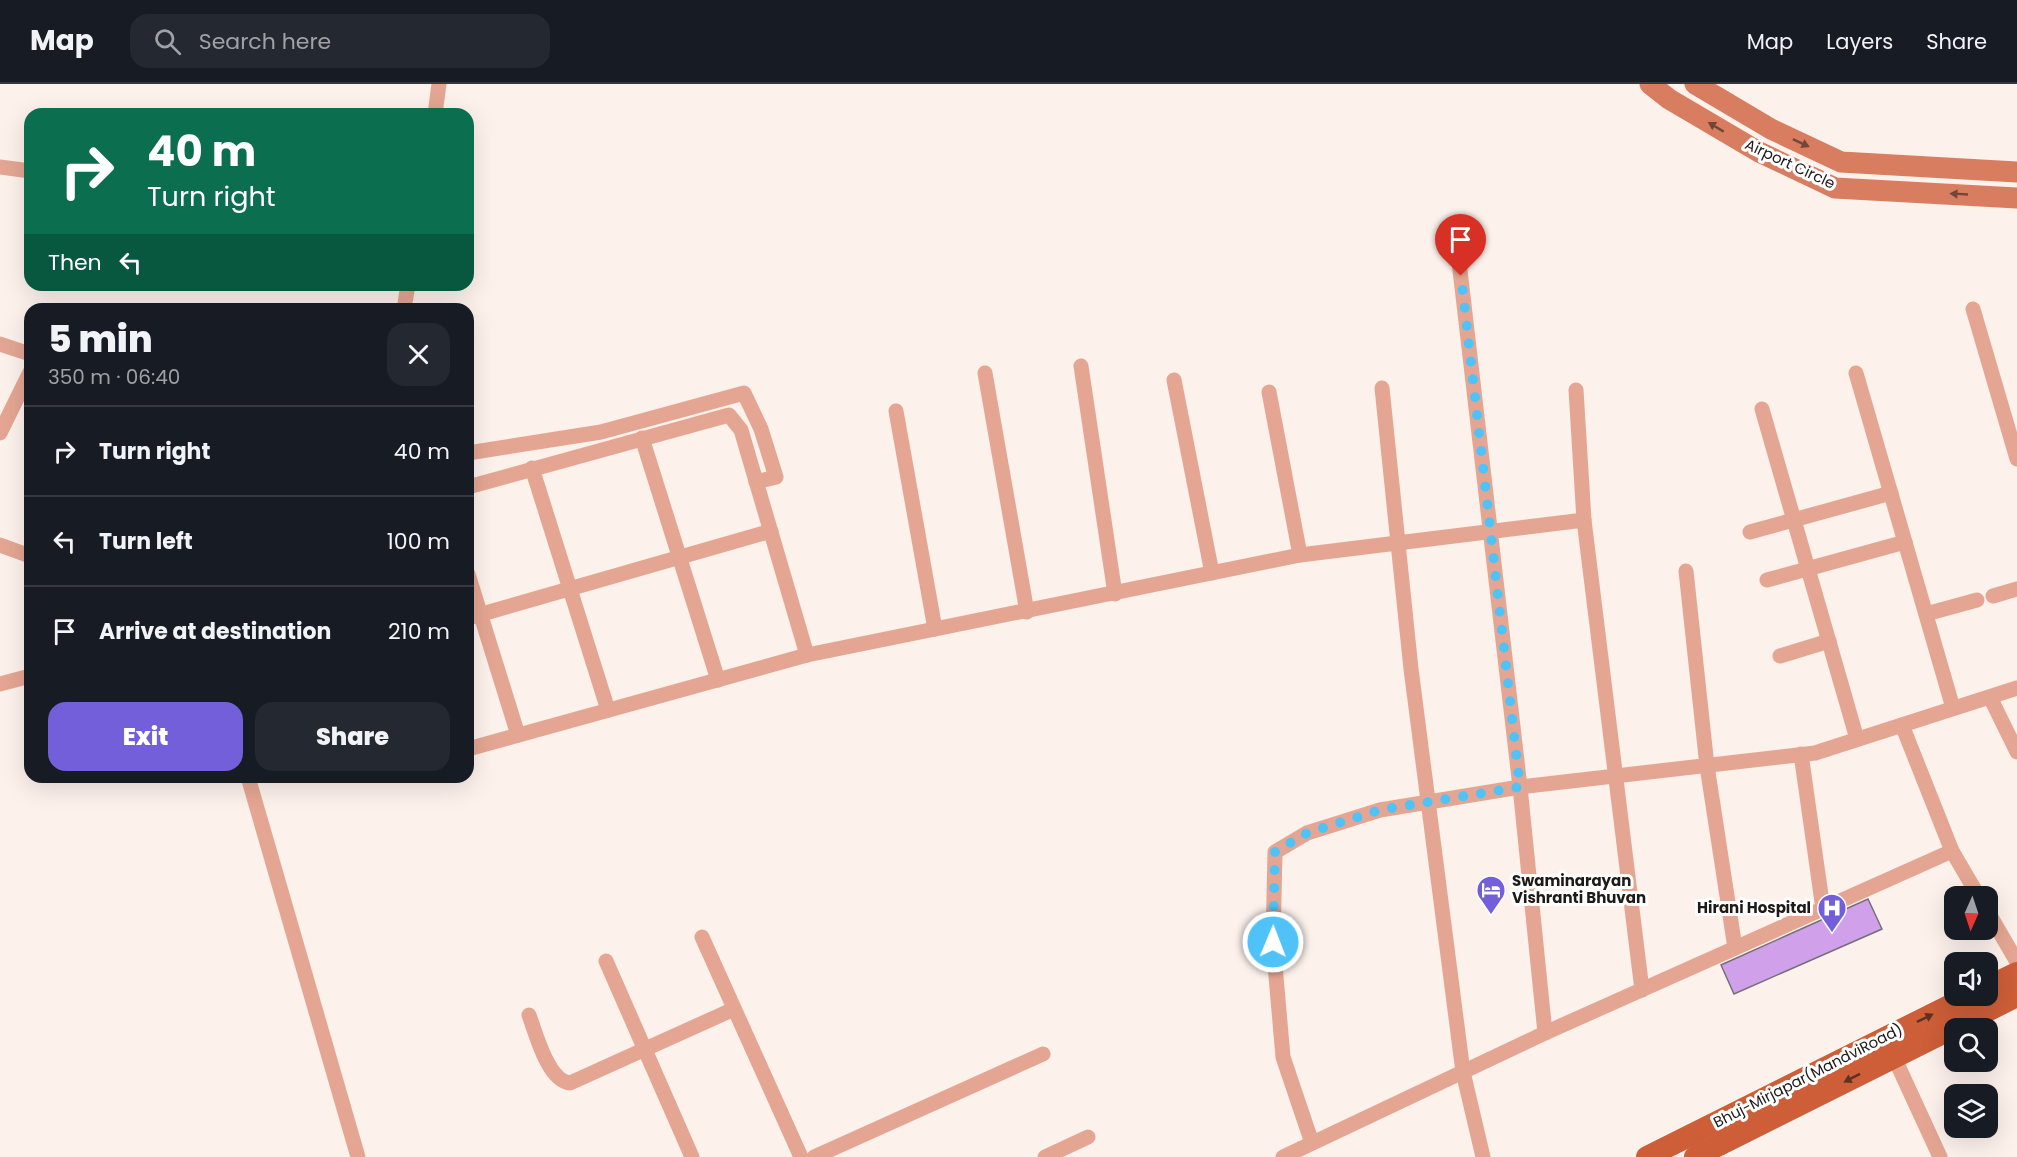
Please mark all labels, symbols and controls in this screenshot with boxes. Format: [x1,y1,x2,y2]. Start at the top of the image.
search box [130,14,550,68]
text: Map [30,21,94,60]
icon: search [151,25,184,58]
text: Search here [199,26,331,57]
text: Map [1747,27,1793,56]
text: Layers [1826,27,1893,56]
text: Share [1926,27,1987,56]
one-way arrow [1708,121,1724,132]
text: 40 m [147,122,256,181]
icon: right [48,132,126,210]
street label: Airport Circle [1742,134,1839,194]
one-way arrow [1793,139,1810,148]
text: Turn right [147,178,276,215]
one-way arrow [1949,190,1968,199]
pin [1435,214,1486,276]
icon: arrive [1444,223,1477,256]
icon: left [114,246,147,279]
text: Then [48,247,102,278]
text: 5 min [48,314,153,365]
button: close [387,323,450,386]
text: 350 m · 06:40 [48,363,180,391]
icon: right [48,435,81,468]
text: Turn right [99,436,210,467]
text: 40 m [394,436,450,467]
icon: left [48,525,81,558]
text: Turn left [99,526,193,557]
text: 100 m [387,526,450,557]
icon: arrive [48,615,81,648]
text: Arrive at destination [99,616,331,647]
text: 210 m [388,616,450,647]
button: Exit [48,702,243,771]
button: Share [255,702,450,771]
place label: Swaminarayan Vishranti Bhuvan [1512,870,1646,908]
hotel icon: Swaminarayan Vishranti Bhuvan [1475,874,1507,916]
north arrow [1944,886,1998,940]
map controls [1944,886,1998,1138]
hospital icon: Hirani Hospital [1816,892,1848,934]
place label: Hirani Hospital [1697,897,1811,918]
position arrow [1241,910,1305,974]
button: sound [1944,952,1998,1006]
one-way arrow [1916,1013,1934,1023]
button: search [1944,1018,1998,1072]
street label: Bhuj-Mirjapar(MandviRoad) [1710,1019,1906,1133]
one-way arrow [1843,1073,1860,1083]
button: layers [1944,1084,1998,1138]

